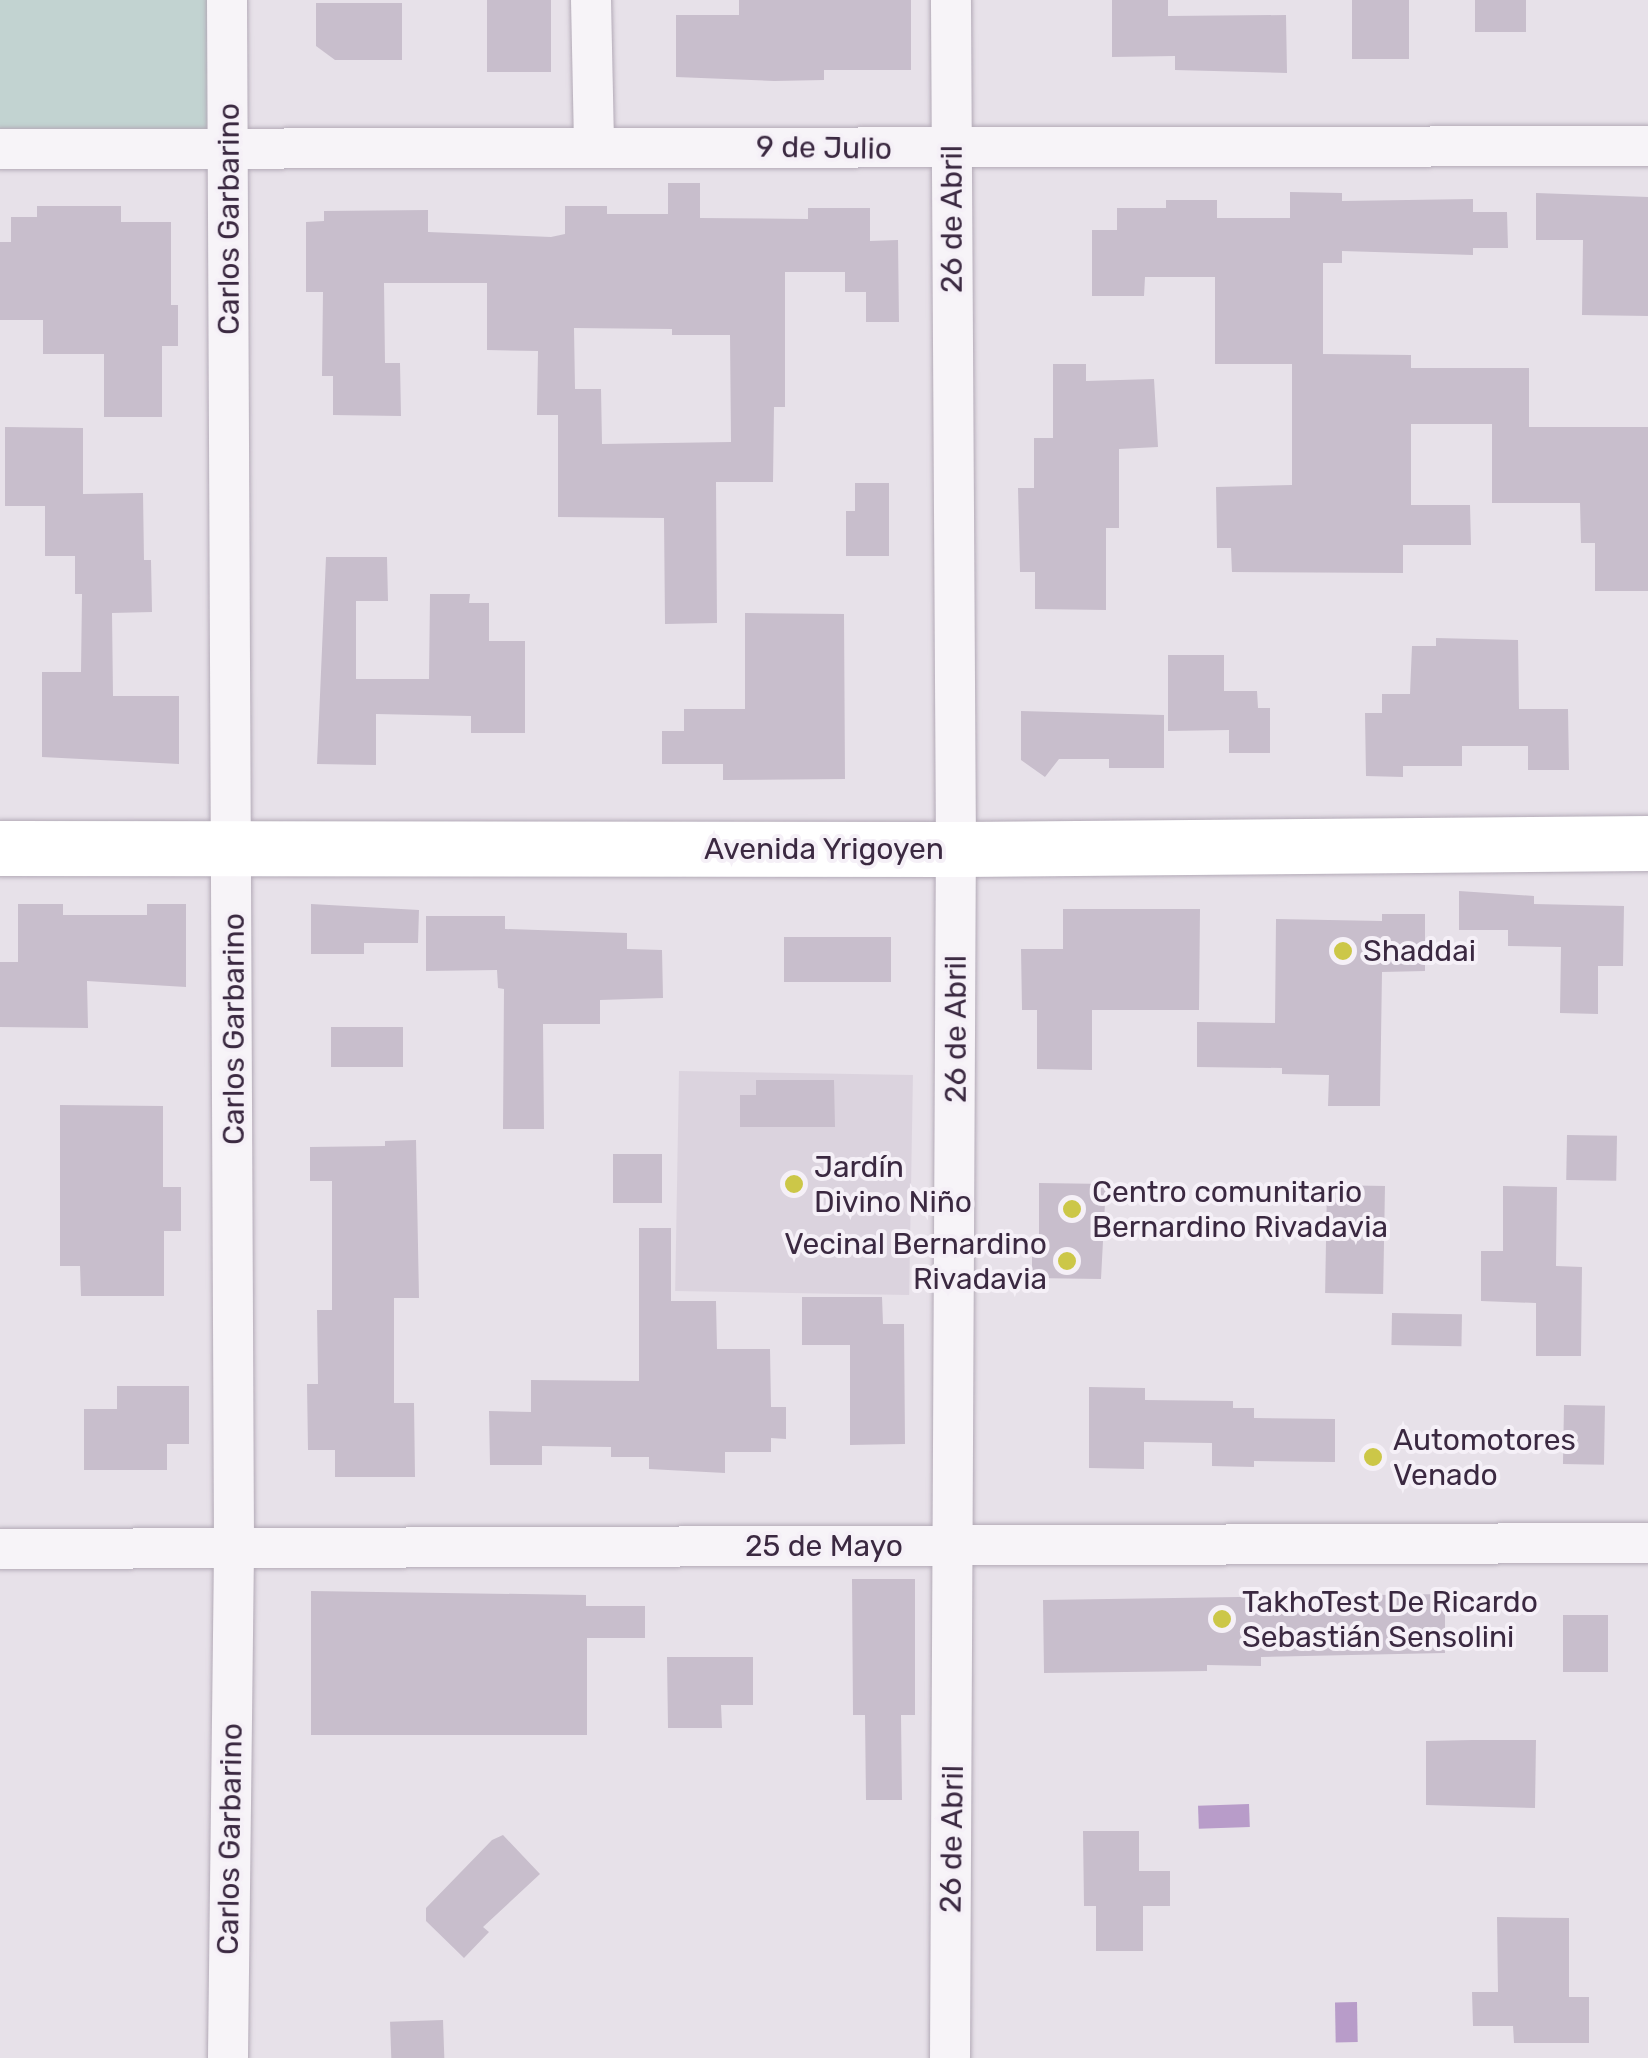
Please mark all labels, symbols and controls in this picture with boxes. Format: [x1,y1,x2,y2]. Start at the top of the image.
street label: Carlos Garbarino [211,103,247,335]
street label: 9 de Julio [756,129,892,167]
street label: 26 de Abril [934,145,970,293]
street label: Avenida Yrigoyen [704,831,944,867]
street label: Carlos Garbarino [216,913,252,1145]
place label: Shaddai [1363,933,1476,969]
marker: Shaddai [1332,940,1354,962]
street label: 26 de Abril [938,955,974,1103]
place label: Jardín Divino Niño [814,1149,972,1220]
marker: Jardín Divino Niño [783,1173,805,1195]
place label: Centro comunitario Bernardino Rivadavia [1092,1174,1388,1244]
marker: Centro comunitario Bernardino Rivadavia [1061,1198,1083,1220]
place label: Vecinal Bernardino Rivadavia [784,1226,1047,1296]
marker: Vecinal Bernardino Rivadavia [1056,1250,1078,1272]
place label: Automotores Venado [1393,1422,1576,1492]
marker: Automotores Venado [1362,1446,1384,1468]
street label: 25 de Mayo [745,1528,903,1564]
place label: TakhoTest De Ricardo Sebastián Sensolini [1242,1584,1538,1654]
marker: TakhoTest De Ricardo Sebastián Sensolini [1211,1608,1233,1630]
street label: Carlos Garbarino [210,1723,250,1955]
street label: 26 de Abril [933,1764,971,1914]

